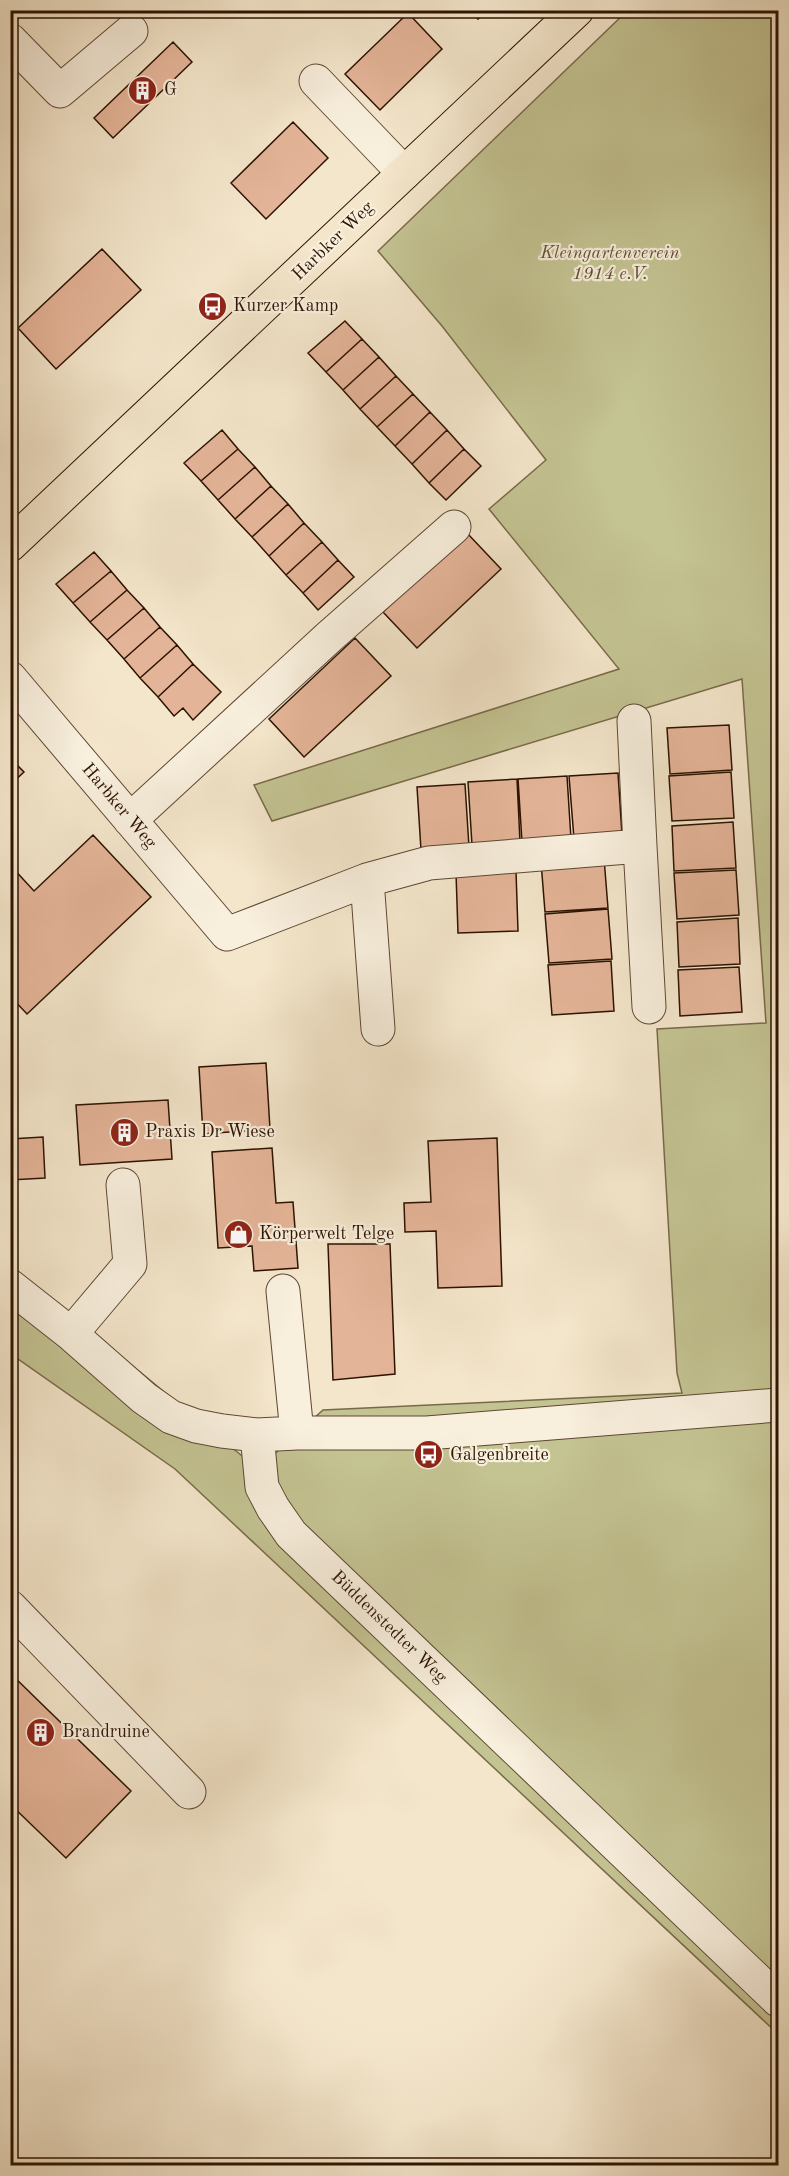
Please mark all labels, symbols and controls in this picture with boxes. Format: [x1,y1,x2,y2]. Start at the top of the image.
building icon: G [127,74,159,106]
place label: G [164,81,177,99]
street label: Harbker Weg [289,198,377,284]
park label: Kleingartenverein 1914 e.V. [539,244,680,283]
bus stop icon: Kurzer Kamp [196,290,228,322]
place label: Kurzer Kamp [233,297,338,315]
street label: Harbker Weg [78,760,160,852]
building icon: Praxis Dr Wiese [108,1116,140,1148]
place label: Praxis Dr Wiese [145,1123,275,1141]
shop icon: Körperwelt Telge [222,1218,254,1250]
place label: Körperwelt Telge [259,1225,394,1243]
bus stop icon: Galgenbreite [413,1439,445,1471]
place label: Galgenbreite [450,1446,549,1464]
street label: Büddenstedter Weg [328,1567,451,1687]
building icon: Brandruine [25,1716,57,1748]
place label: Brandruine [62,1723,150,1741]

